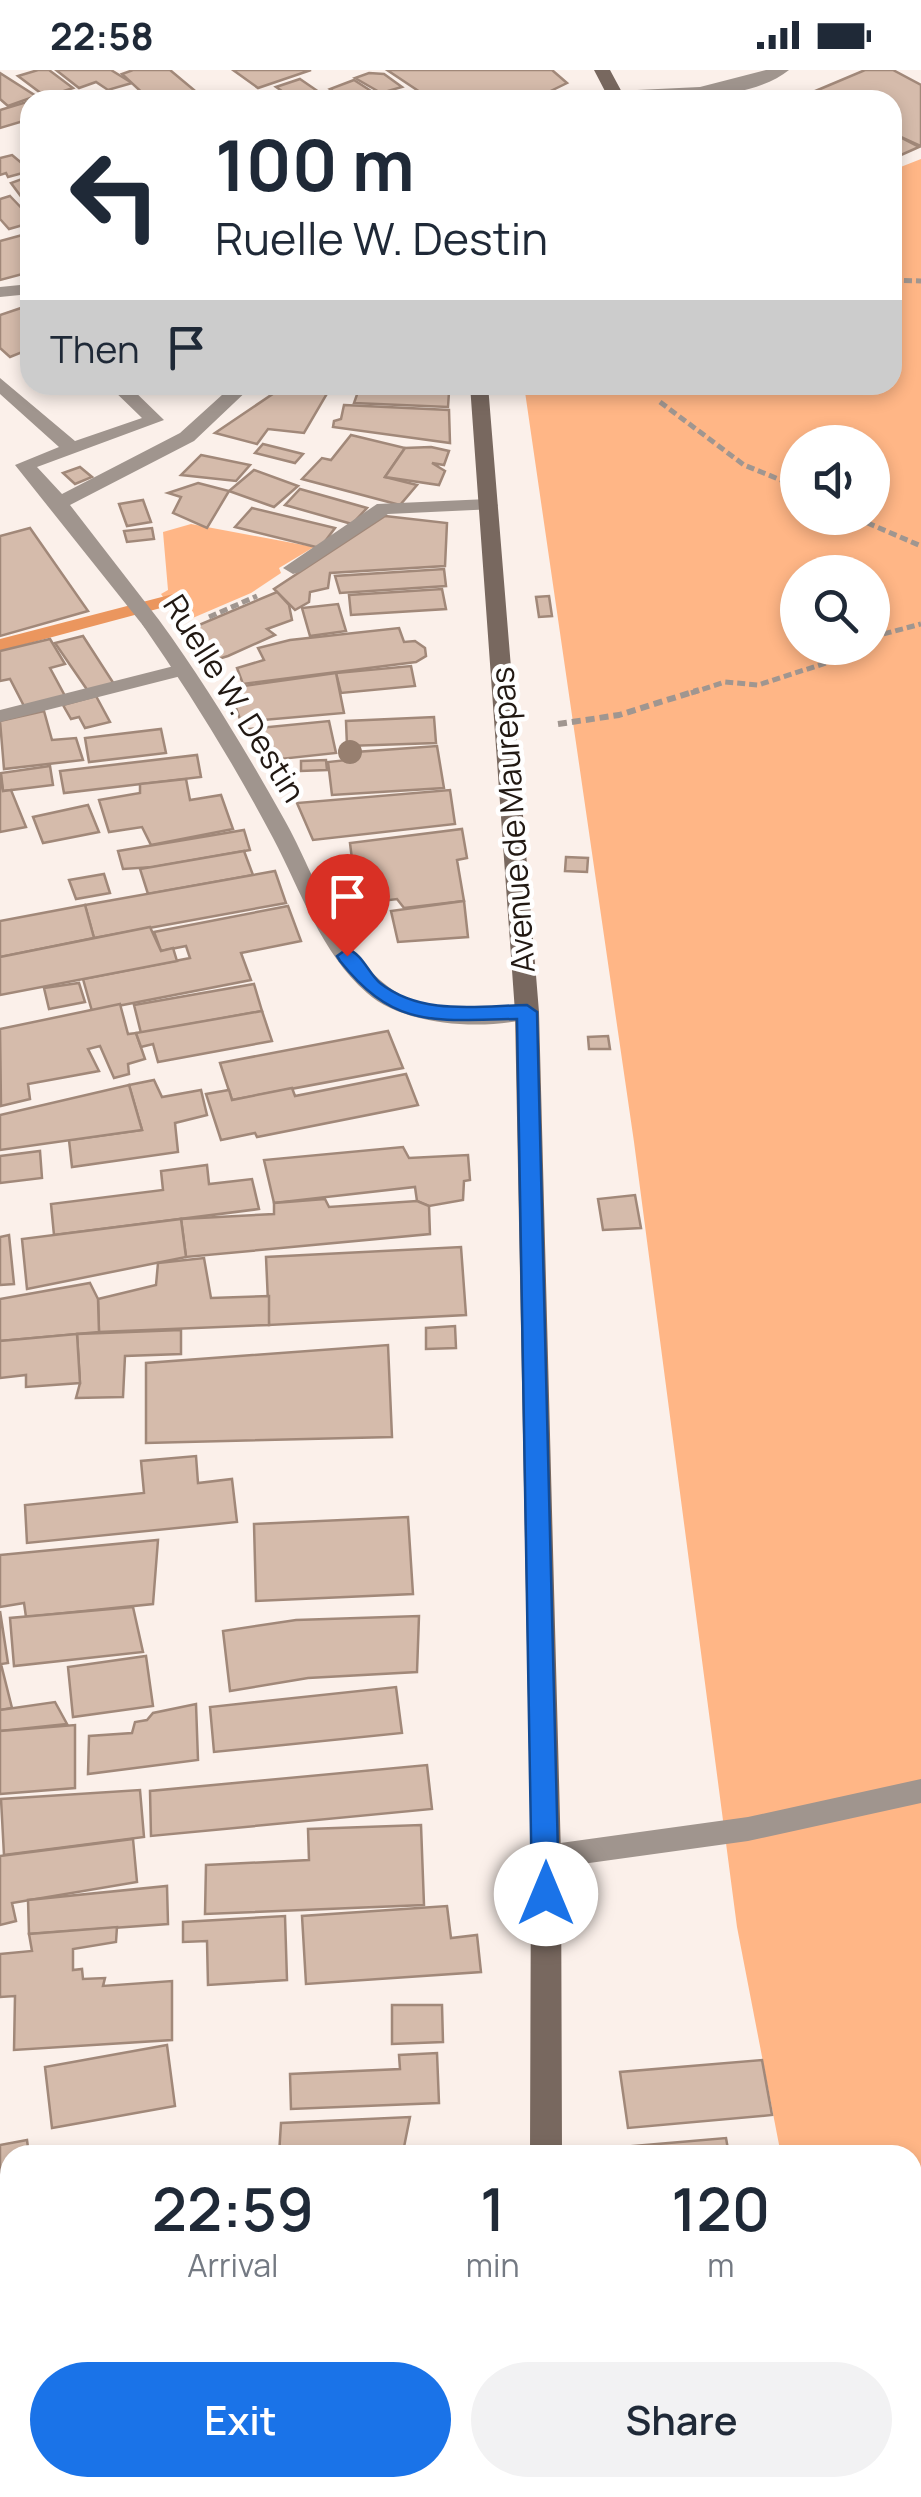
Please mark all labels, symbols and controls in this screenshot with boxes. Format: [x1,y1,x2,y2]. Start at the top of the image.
text: 22:58 [50,9,154,61]
text: 100 m [215,116,415,212]
icon: left [50,130,180,260]
text: Ruelle W. Destin [215,207,548,269]
icon: arrive [159,320,214,375]
text: Then [50,322,139,374]
map controls [780,425,890,665]
button: sound [780,425,890,535]
button: search [780,555,890,665]
street label: Ruelle W. Destin [154,586,316,810]
street label: Avenue de Maurepas [479,666,545,974]
pin [305,854,390,957]
icon: arrive [320,869,375,924]
position arrow [494,1842,598,1946]
text: 22:59 [152,2167,314,2249]
text: 1 [480,2167,505,2249]
text: 120 [671,2167,770,2249]
text: Arrival [187,2243,279,2287]
text: min [466,2243,519,2287]
text: m [707,2243,734,2287]
button: Exit [30,2362,451,2477]
button: Share [471,2362,892,2477]

